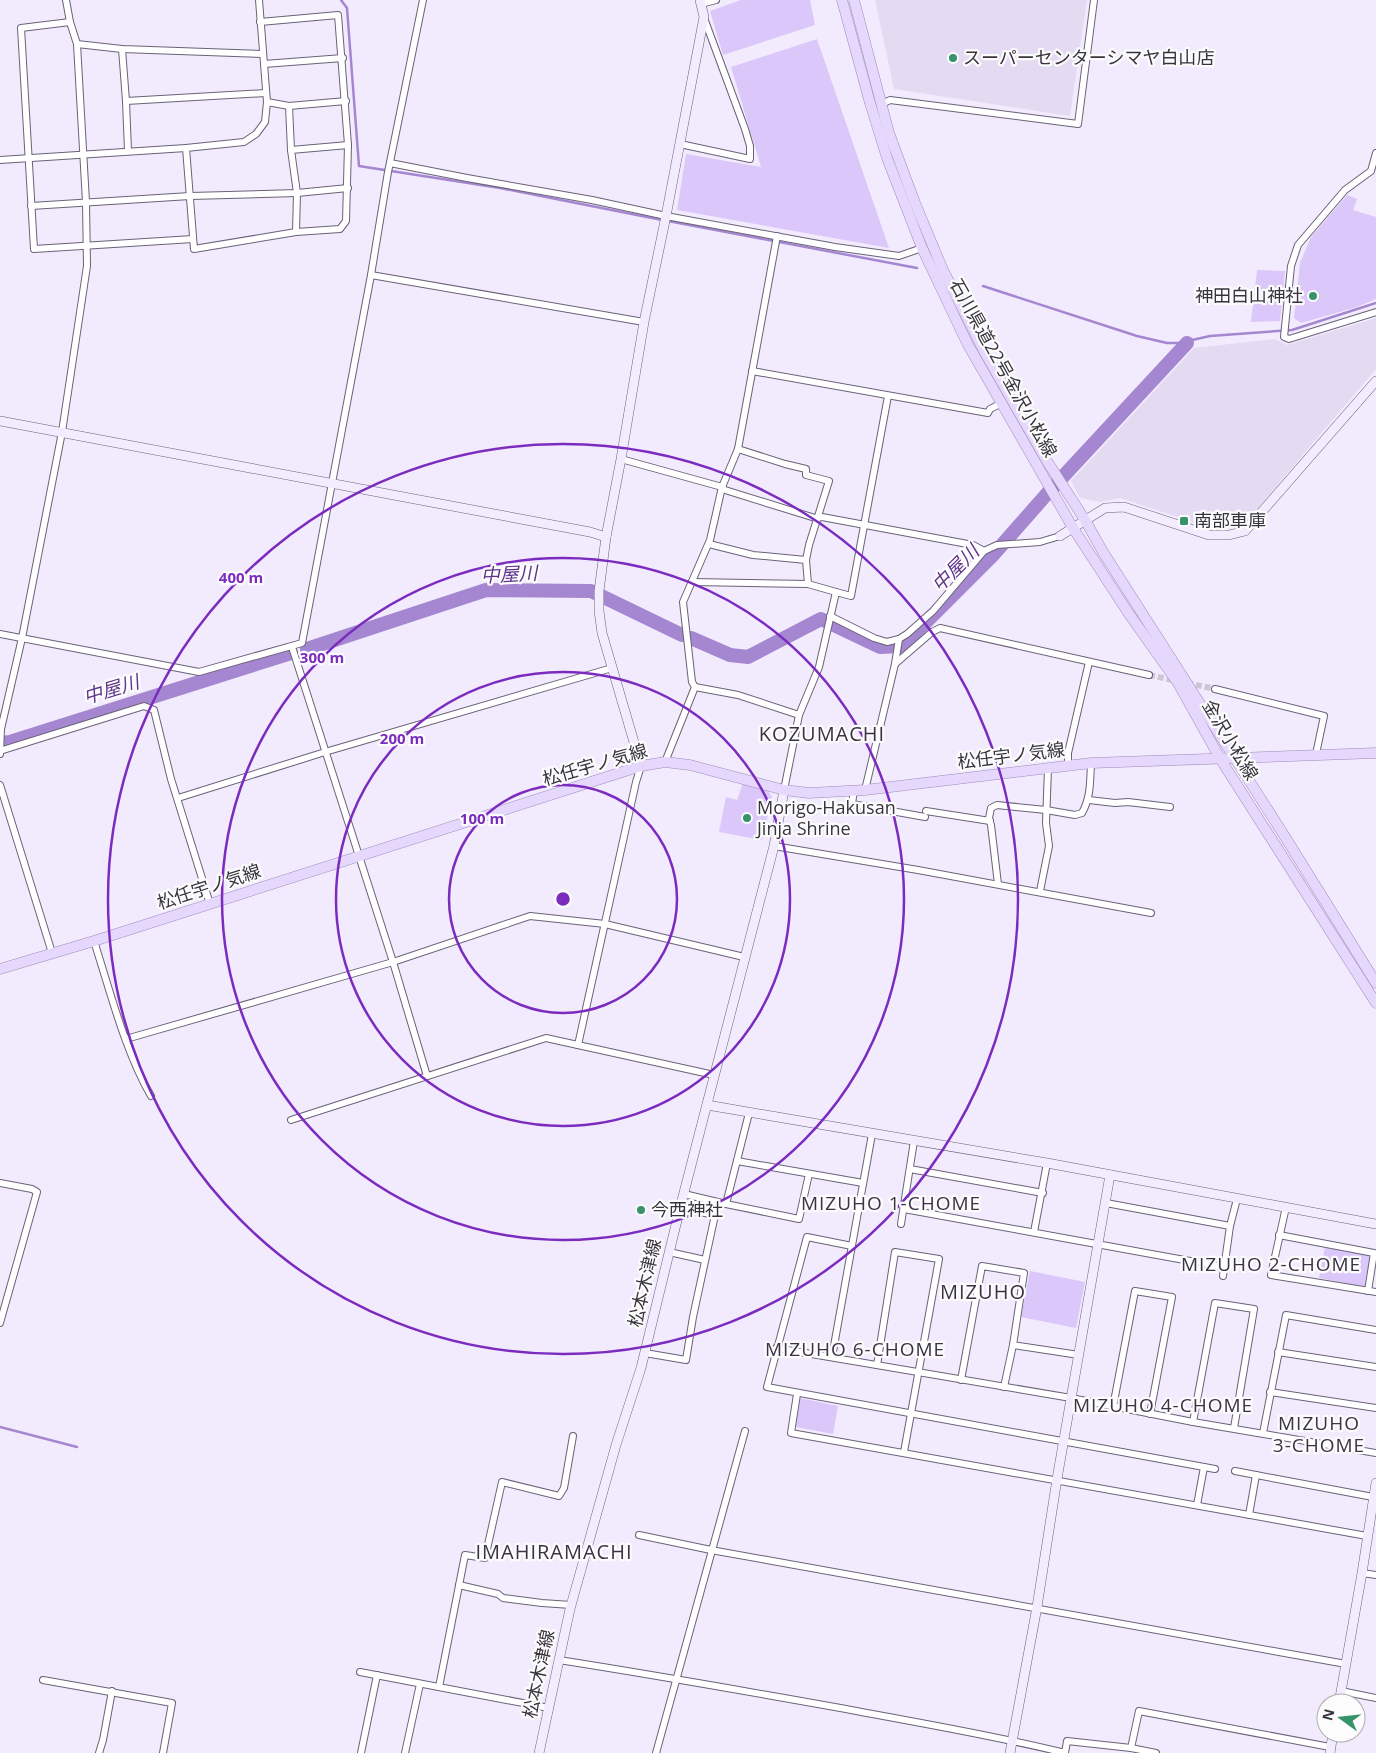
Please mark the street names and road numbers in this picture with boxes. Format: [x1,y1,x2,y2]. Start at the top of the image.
street label: 石川県道22号金沢小松線 [945,274,1063,461]
street label: 金沢小松線 [1197,695,1264,784]
street label: 松任宇ノ気線 [956,737,1066,773]
street label: 松任宇ノ気線 [540,738,650,790]
street label: 松任宇ノ気線 [154,858,264,914]
street label: 松本木津線 [622,1236,666,1329]
street label: 松本木津線 [517,1627,559,1720]

